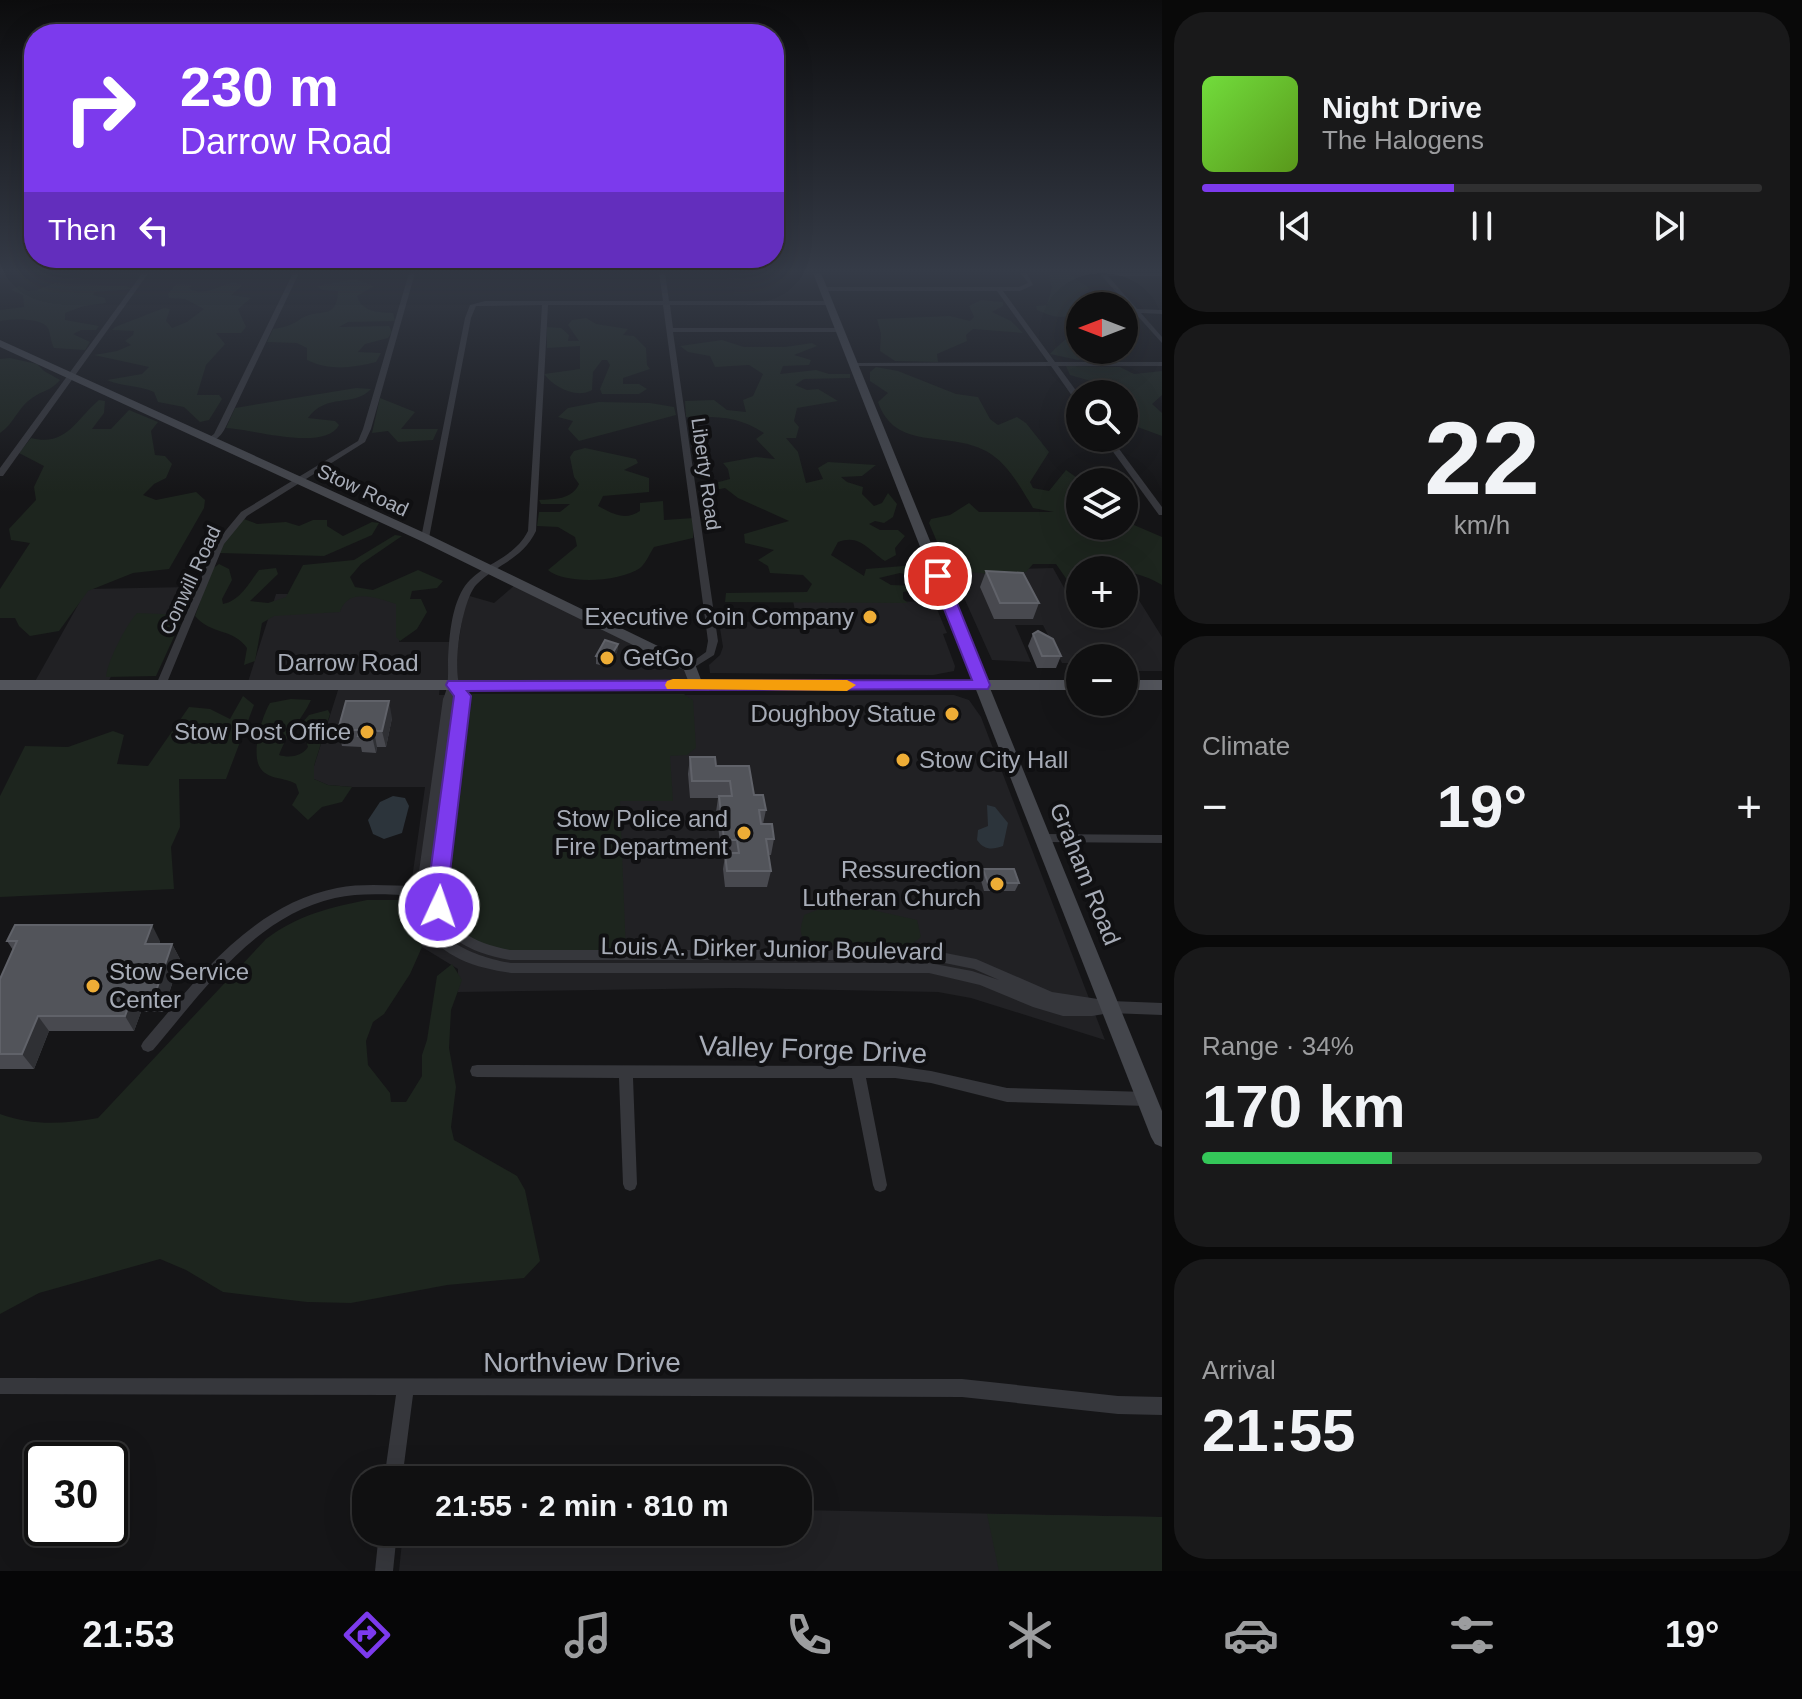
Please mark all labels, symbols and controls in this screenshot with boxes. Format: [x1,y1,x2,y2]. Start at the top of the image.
text: 230 m [180,55,339,118]
icon: right [48,56,152,160]
text: Night Drive [1322,91,1482,124]
text: Darrow Road [180,121,392,162]
text: The Halogens [1322,125,1484,155]
icon: previous [1273,204,1317,248]
icon: pause [1460,204,1504,248]
icon: next [1647,204,1691,248]
icon: left [132,208,176,252]
text: Then [48,213,116,246]
north arrow [1066,292,1138,364]
map controls [1066,292,1138,716]
button: search [1066,380,1138,452]
text: 22 [1424,400,1540,516]
street label: Liberty Road [687,416,725,532]
street label: Stow Road [314,459,412,521]
button: layers [1066,468,1138,540]
text: km/h [1454,510,1510,540]
street label: Conwill Road [155,522,225,638]
pin [904,542,972,610]
icon: arrive [916,554,960,598]
button: + [1066,556,1138,628]
place label: Executive Coin Company [585,603,854,630]
marker: Executive Coin Company [861,608,879,626]
place label: GetGo [623,644,694,671]
button: − [1066,644,1138,716]
street label: Darrow Road [277,649,419,676]
marker: GetGo [598,649,616,667]
place label: Doughboy Statue [751,700,936,727]
marker: Doughboy Statue [943,705,961,723]
place label: Stow Post Office [174,718,351,745]
marker: Stow Post Office [358,723,376,741]
text: Climate [1202,731,1290,761]
place label: Stow City Hall [919,746,1068,773]
marker: Stow City Hall [894,751,912,769]
text: 19° [1437,773,1527,840]
text: − [1202,782,1228,831]
text: + [1736,782,1762,831]
street label: Graham Road [1045,799,1126,949]
place label: Stow Police and Fire Department [555,805,728,860]
marker: Stow Police and Fire Department [735,824,753,842]
place label: Ressurection Lutheran Church [802,856,981,911]
position arrow [397,865,481,949]
marker: Ressurection Lutheran Church [988,875,1006,893]
street label: Louis A. Dirker Junior Boulevard [600,932,944,965]
place label: Stow Service Center [109,958,249,1013]
marker: Stow Service Center [84,977,102,995]
street label: Valley Forge Drive [698,1030,928,1069]
text: Range · 34% [1202,1031,1354,1061]
text: 170 km [1202,1073,1406,1140]
street label: Northview Drive [483,1347,681,1378]
text: Arrival [1202,1355,1276,1385]
text: 21:55 [1202,1397,1355,1464]
speed limit sign: 30 [24,1442,128,1546]
text: 21:55 · 2 min · 810 m [435,1489,729,1522]
icon: directions [339,1607,395,1663]
icon: music [560,1607,616,1663]
icon: phone [781,1607,837,1663]
icon: climate [1002,1607,1058,1663]
icon: car [1223,1607,1279,1663]
icon: filters [1444,1607,1500,1663]
text: 21:53 [82,1614,175,1655]
text: 19° [1665,1614,1719,1655]

